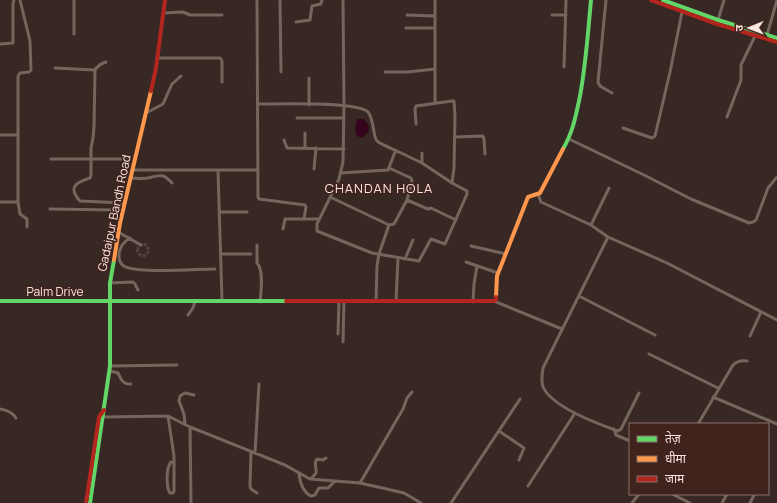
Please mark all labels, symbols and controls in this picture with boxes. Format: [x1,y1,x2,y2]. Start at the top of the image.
north arrow [729,8,769,48]
text: उ [731,24,746,32]
street label: Gadaipur Bandh Road [93,153,135,273]
district label: CHANDAN HOLA [325,179,433,197]
street label: Palm Drive [26,283,84,300]
legend [629,423,769,495]
text: तेज़ [665,430,682,447]
text: धीमा [665,450,687,467]
text: जाम [665,470,685,487]

